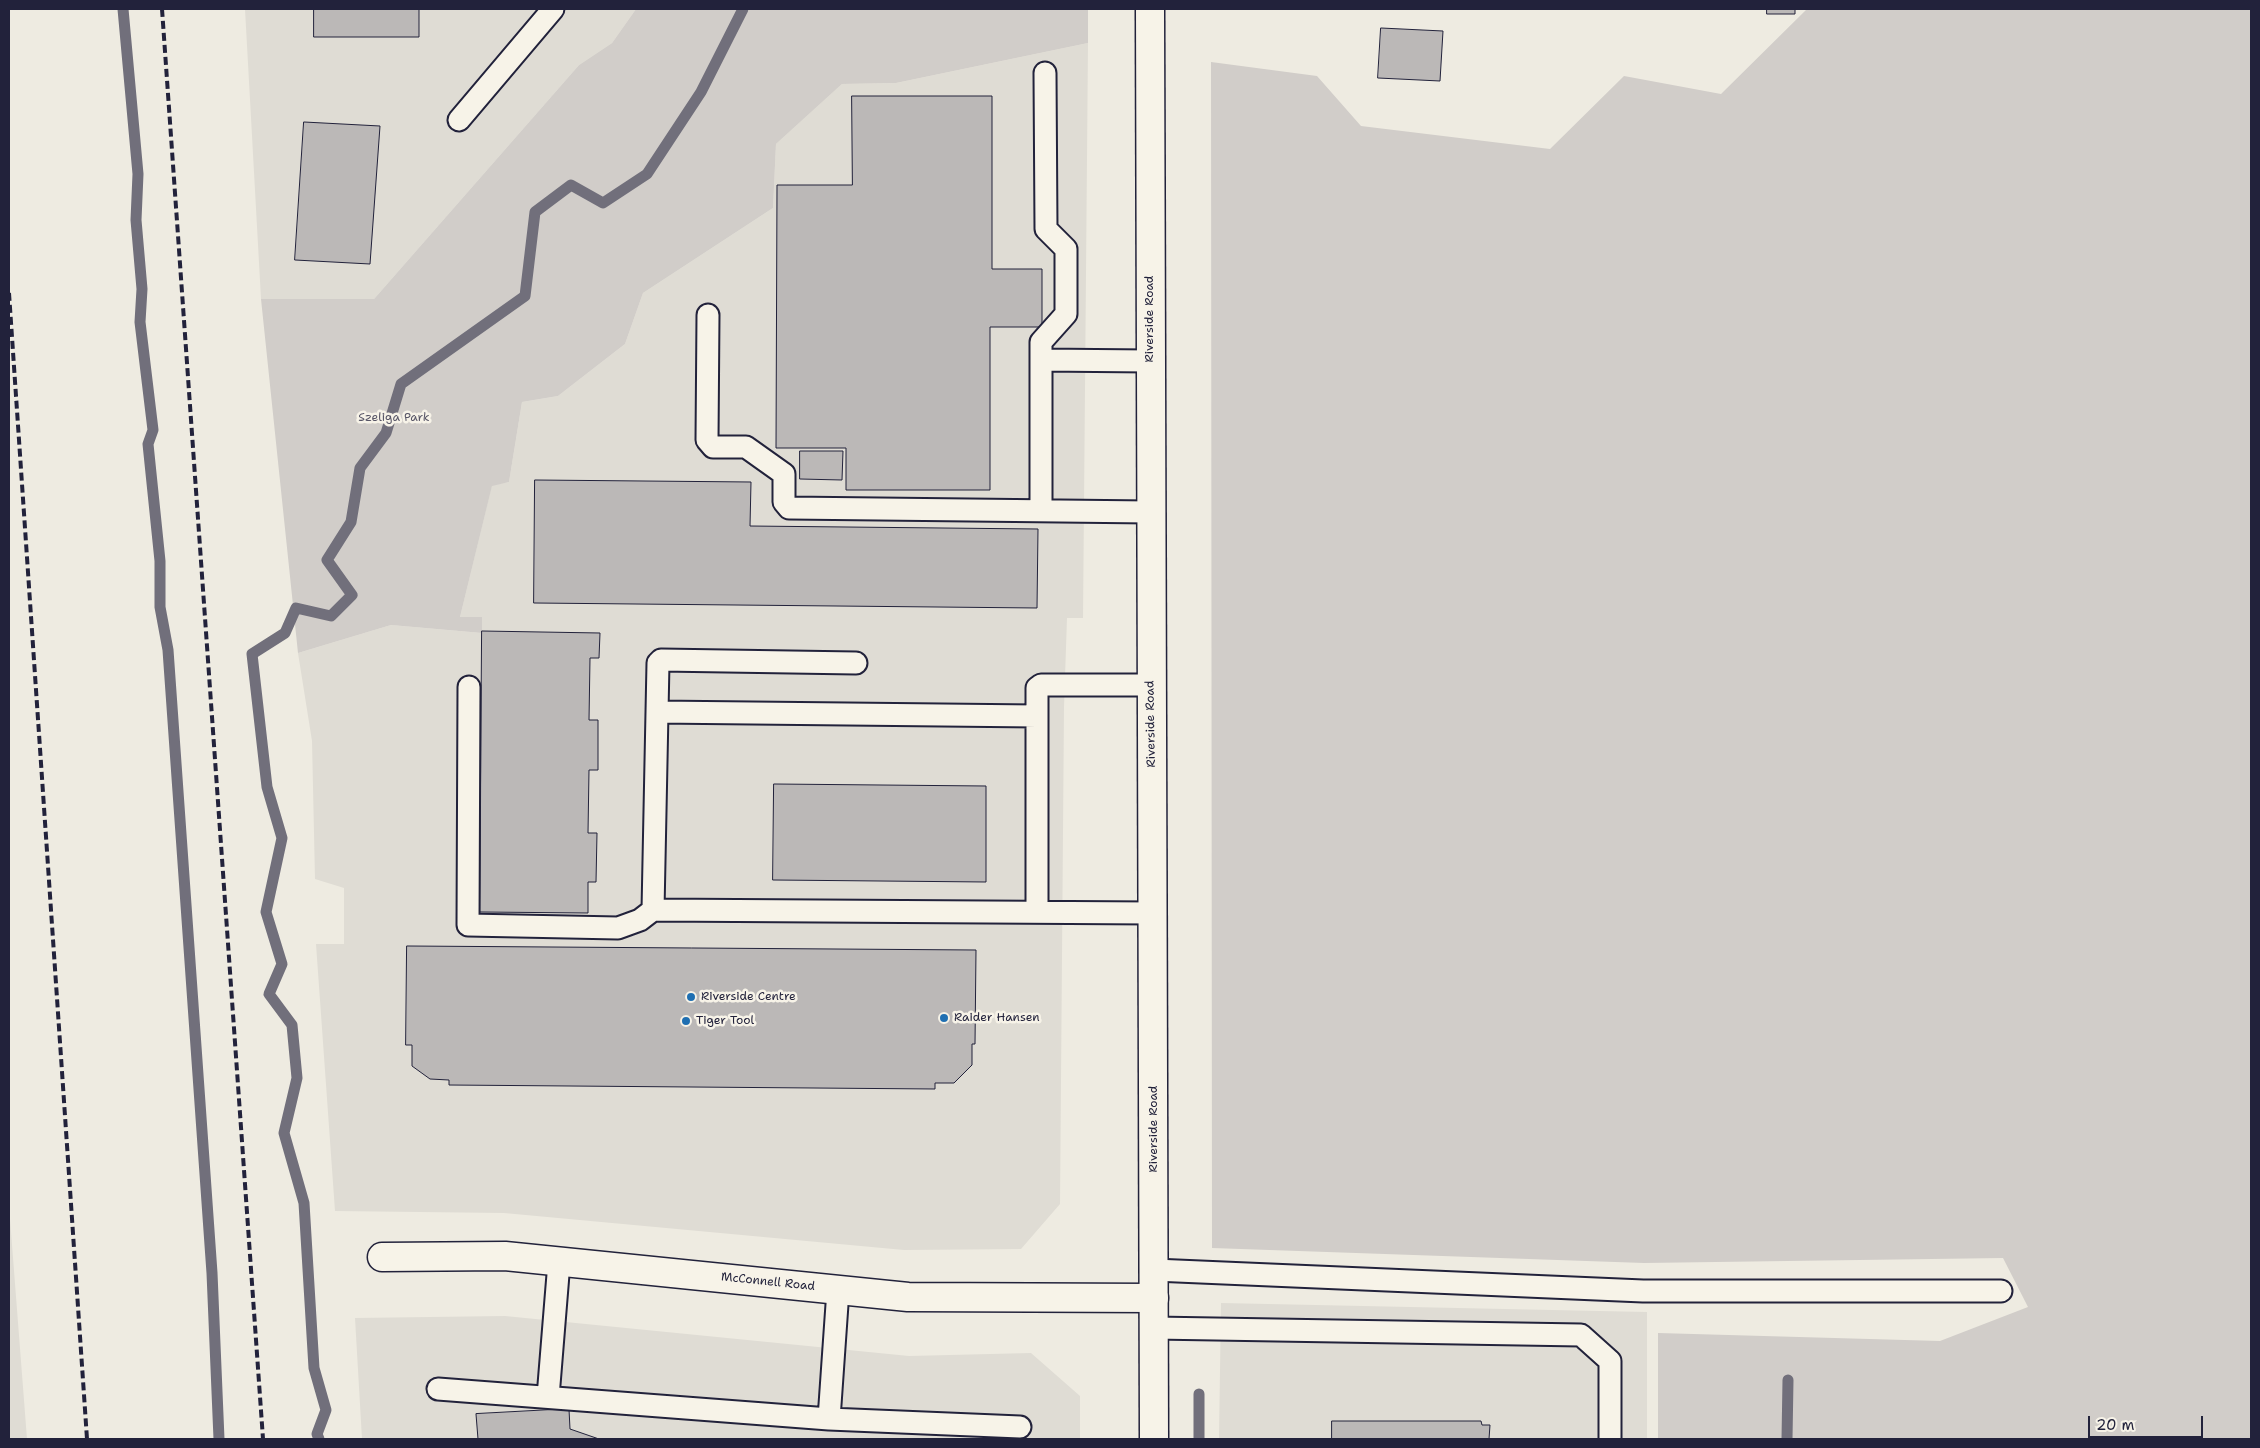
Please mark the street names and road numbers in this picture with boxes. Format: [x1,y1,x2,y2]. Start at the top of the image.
street label: Riverside Road [1143,276,1157,362]
street label: Riverside Road [1143,680,1159,768]
street label: Riverside Road [1147,1086,1161,1172]
street label: McConnell Road [720,1270,816,1294]

